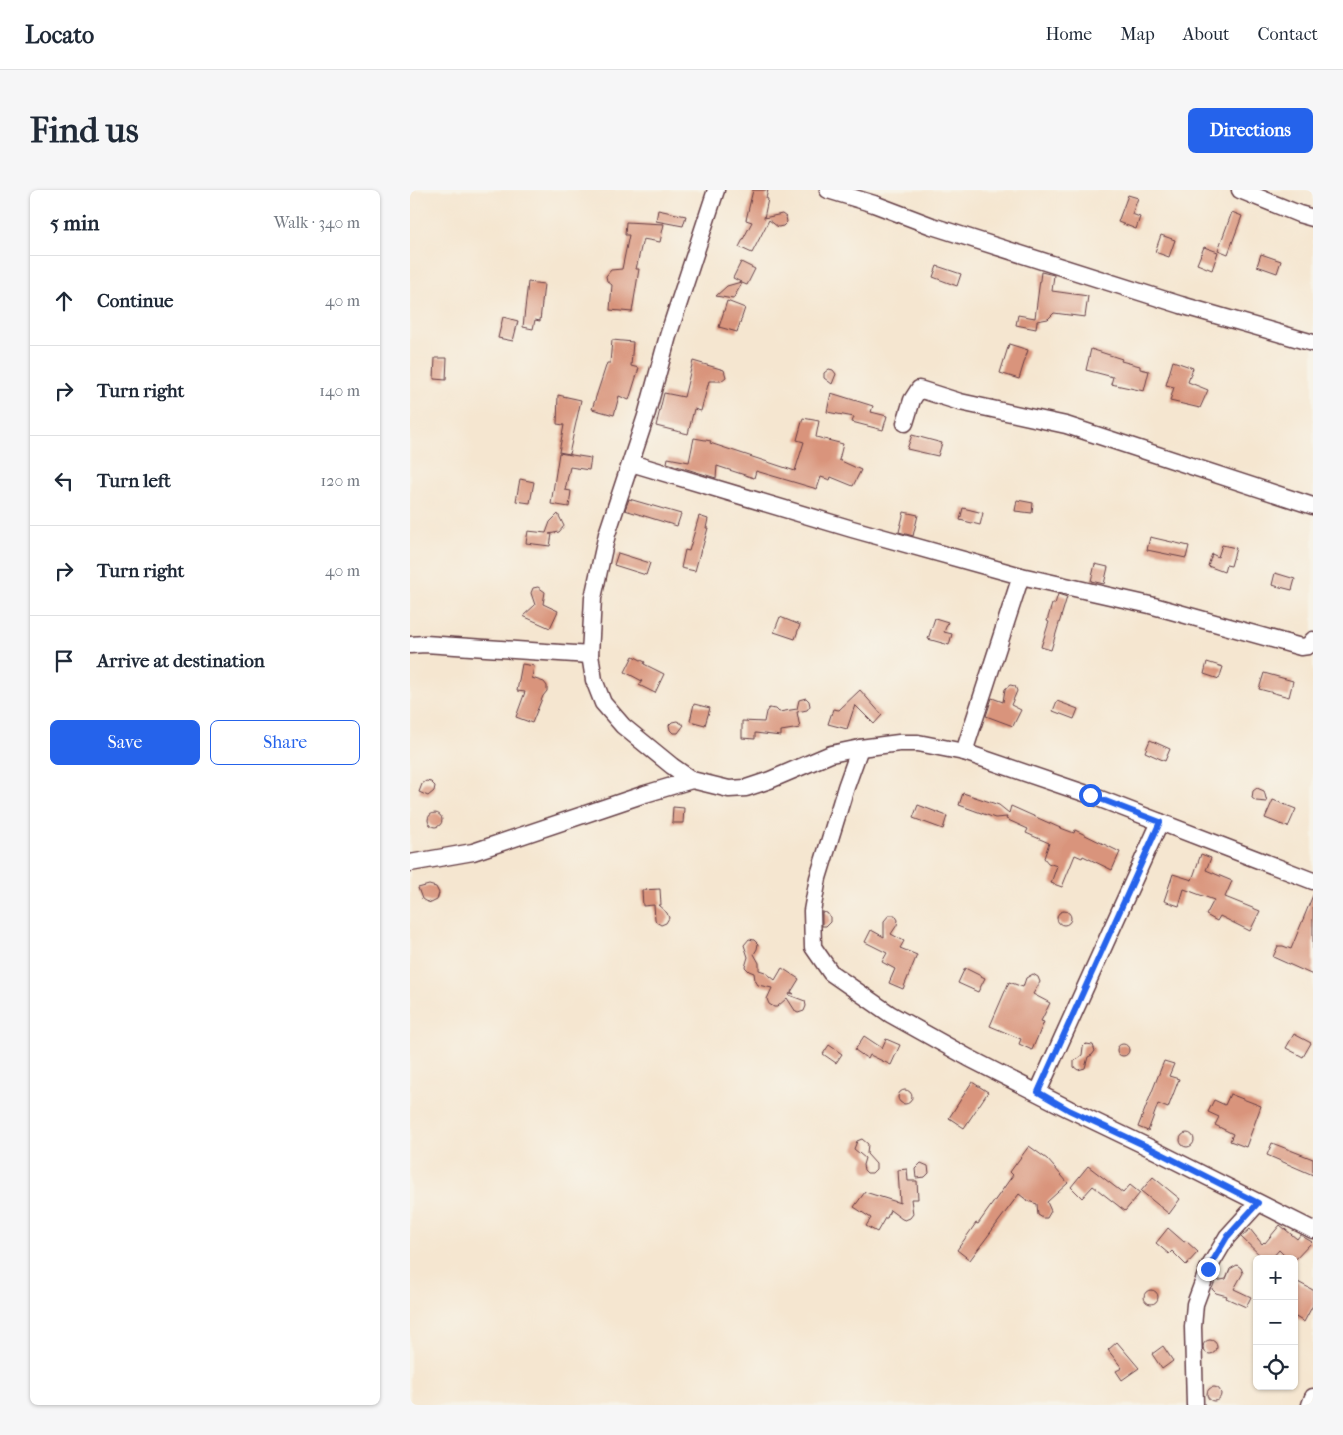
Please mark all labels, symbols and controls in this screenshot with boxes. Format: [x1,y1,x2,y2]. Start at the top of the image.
text: Locato [25,21,94,49]
text: Home [1045,24,1092,45]
text: Map [1120,24,1155,45]
text: About [1183,24,1229,45]
text: Contact [1257,24,1318,45]
button: Directions [1188,108,1313,153]
text: Find us [30,110,139,151]
text: 5 min [50,211,99,235]
text: Walk · 340 m [274,213,360,232]
icon: ahead [50,287,78,315]
text: Continue [97,290,173,312]
text: 40 m [325,291,360,310]
icon: right [50,377,78,405]
text: Turn right [97,380,184,402]
text: 140 m [319,381,360,400]
icon: left [50,467,78,495]
text: Turn left [97,470,171,492]
text: 120 m [321,471,360,490]
icon: right [50,557,78,585]
text: Turn right [97,560,184,582]
text: 40 m [325,561,360,580]
icon: arrive [50,647,78,675]
text: Arrive at destination [97,650,265,672]
button: Save [50,720,200,765]
button: Share [210,720,360,765]
route start [1079,784,1102,807]
map controls [1253,1255,1298,1390]
button: + [1253,1255,1298,1300]
route end [1197,1258,1220,1281]
button: − [1253,1300,1298,1345]
button: locate [1253,1345,1298,1390]

